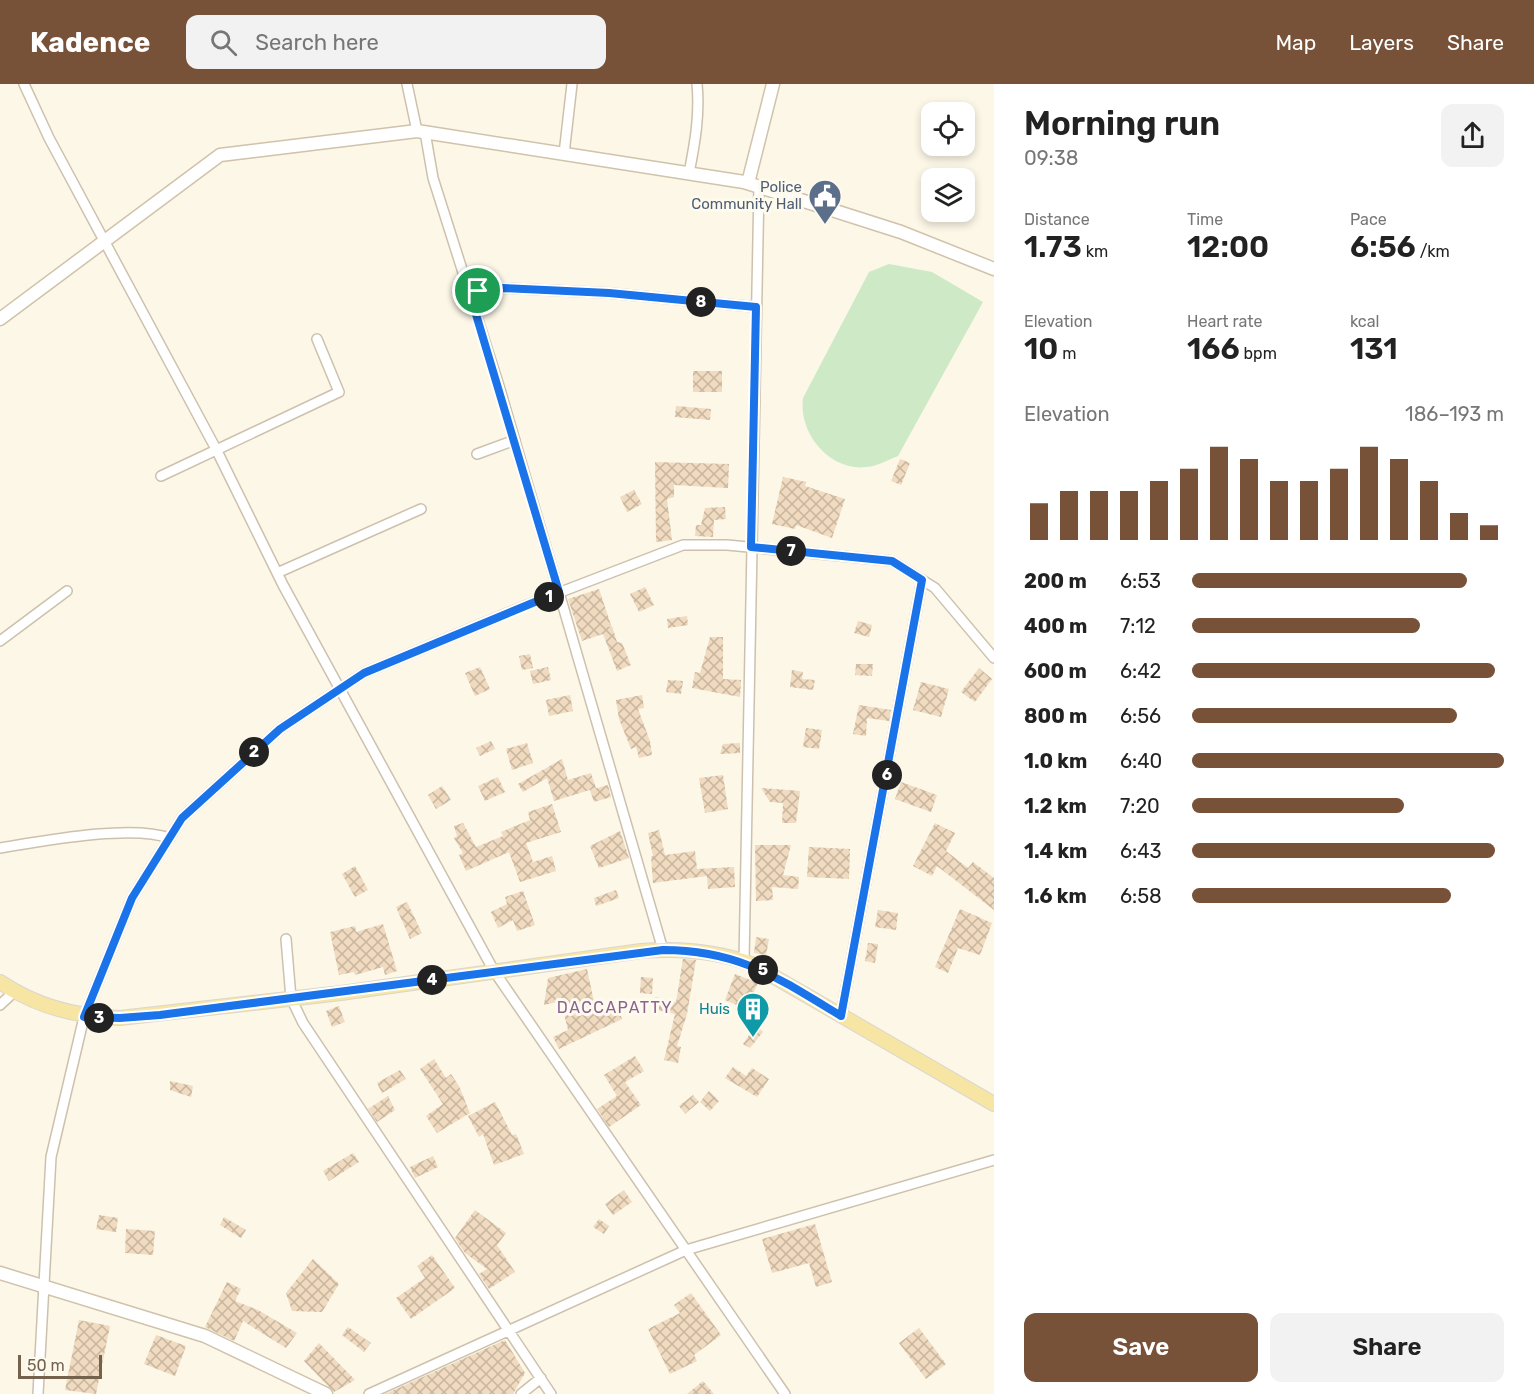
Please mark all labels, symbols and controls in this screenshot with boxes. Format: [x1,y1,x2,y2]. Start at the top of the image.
search box [186,15,606,69]
text: Kadence [30,26,150,59]
icon: search [207,26,240,59]
text: Search here [255,29,379,56]
text: Map [1275,30,1316,55]
text: Layers [1349,30,1414,55]
text: Share [1447,30,1504,55]
map controls [921,102,975,222]
button: locate [921,102,975,156]
text: Morning run [1024,104,1220,143]
button: share [1441,104,1504,167]
text: 09:38 [1024,146,1078,170]
button: layers [921,168,975,222]
place label: Police Community Hall [691,178,802,213]
public building icon: Police Community Hall [807,178,843,225]
text: Distance [1024,210,1090,229]
text: Time [1187,210,1223,229]
text: Pace [1350,210,1387,229]
text: 1.73 [1024,229,1082,265]
text: 12:00 [1187,229,1269,265]
text: 6:56 [1350,229,1416,265]
text: km [1082,242,1108,261]
text: /km [1416,242,1450,261]
pin [452,265,503,316]
icon: arrive [461,274,494,307]
pin: 8 [686,287,716,317]
text: 8 [696,292,706,311]
text: Elevation [1024,312,1093,331]
text: Heart rate [1187,312,1262,331]
text: kcal [1350,312,1379,331]
text: 10 [1024,331,1058,367]
text: 166 [1187,331,1240,367]
text: 131 [1350,331,1398,367]
text: m [1058,344,1077,363]
text: bpm [1240,344,1277,363]
text: Elevation [1024,402,1110,426]
text: 186–193 m [1405,402,1504,426]
pin: 7 [776,536,806,566]
text: 7 [786,541,796,560]
text: 200 m [1024,569,1087,593]
text: 6:53 [1120,569,1161,593]
pin: 1 [534,582,564,612]
text: 1 [545,587,553,606]
text: 400 m [1024,614,1087,638]
text: 7:12 [1120,614,1156,638]
text: 600 m [1024,659,1087,683]
text: 6:42 [1120,659,1161,683]
text: 800 m [1024,704,1087,728]
text: 6:56 [1120,704,1161,728]
pin: 2 [239,737,269,767]
text: 2 [249,742,259,761]
text: 1.0 km [1024,749,1087,773]
text: 6:40 [1120,749,1162,773]
pin: 6 [872,760,902,790]
text: 6 [882,765,892,784]
text: 1.2 km [1024,794,1087,818]
text: 7:20 [1120,794,1160,818]
text: 1.4 km [1024,839,1087,863]
text: 6:43 [1120,839,1162,863]
text: 1.6 km [1024,884,1087,908]
text: 6:58 [1120,884,1162,908]
pin: 5 [748,955,778,985]
text: 5 [758,960,768,979]
pin: 4 [417,965,447,995]
text: 4 [427,970,437,989]
building icon: Huis [735,991,771,1038]
district label: DACCAPATTY [557,998,673,1017]
place label: Huis [699,1000,730,1018]
pin: 3 [84,1003,114,1033]
text: 3 [94,1008,104,1027]
button: Save [1024,1313,1258,1382]
button: Share [1270,1313,1504,1382]
scale bar [18,1352,102,1380]
text: 50 m [27,1356,65,1375]

